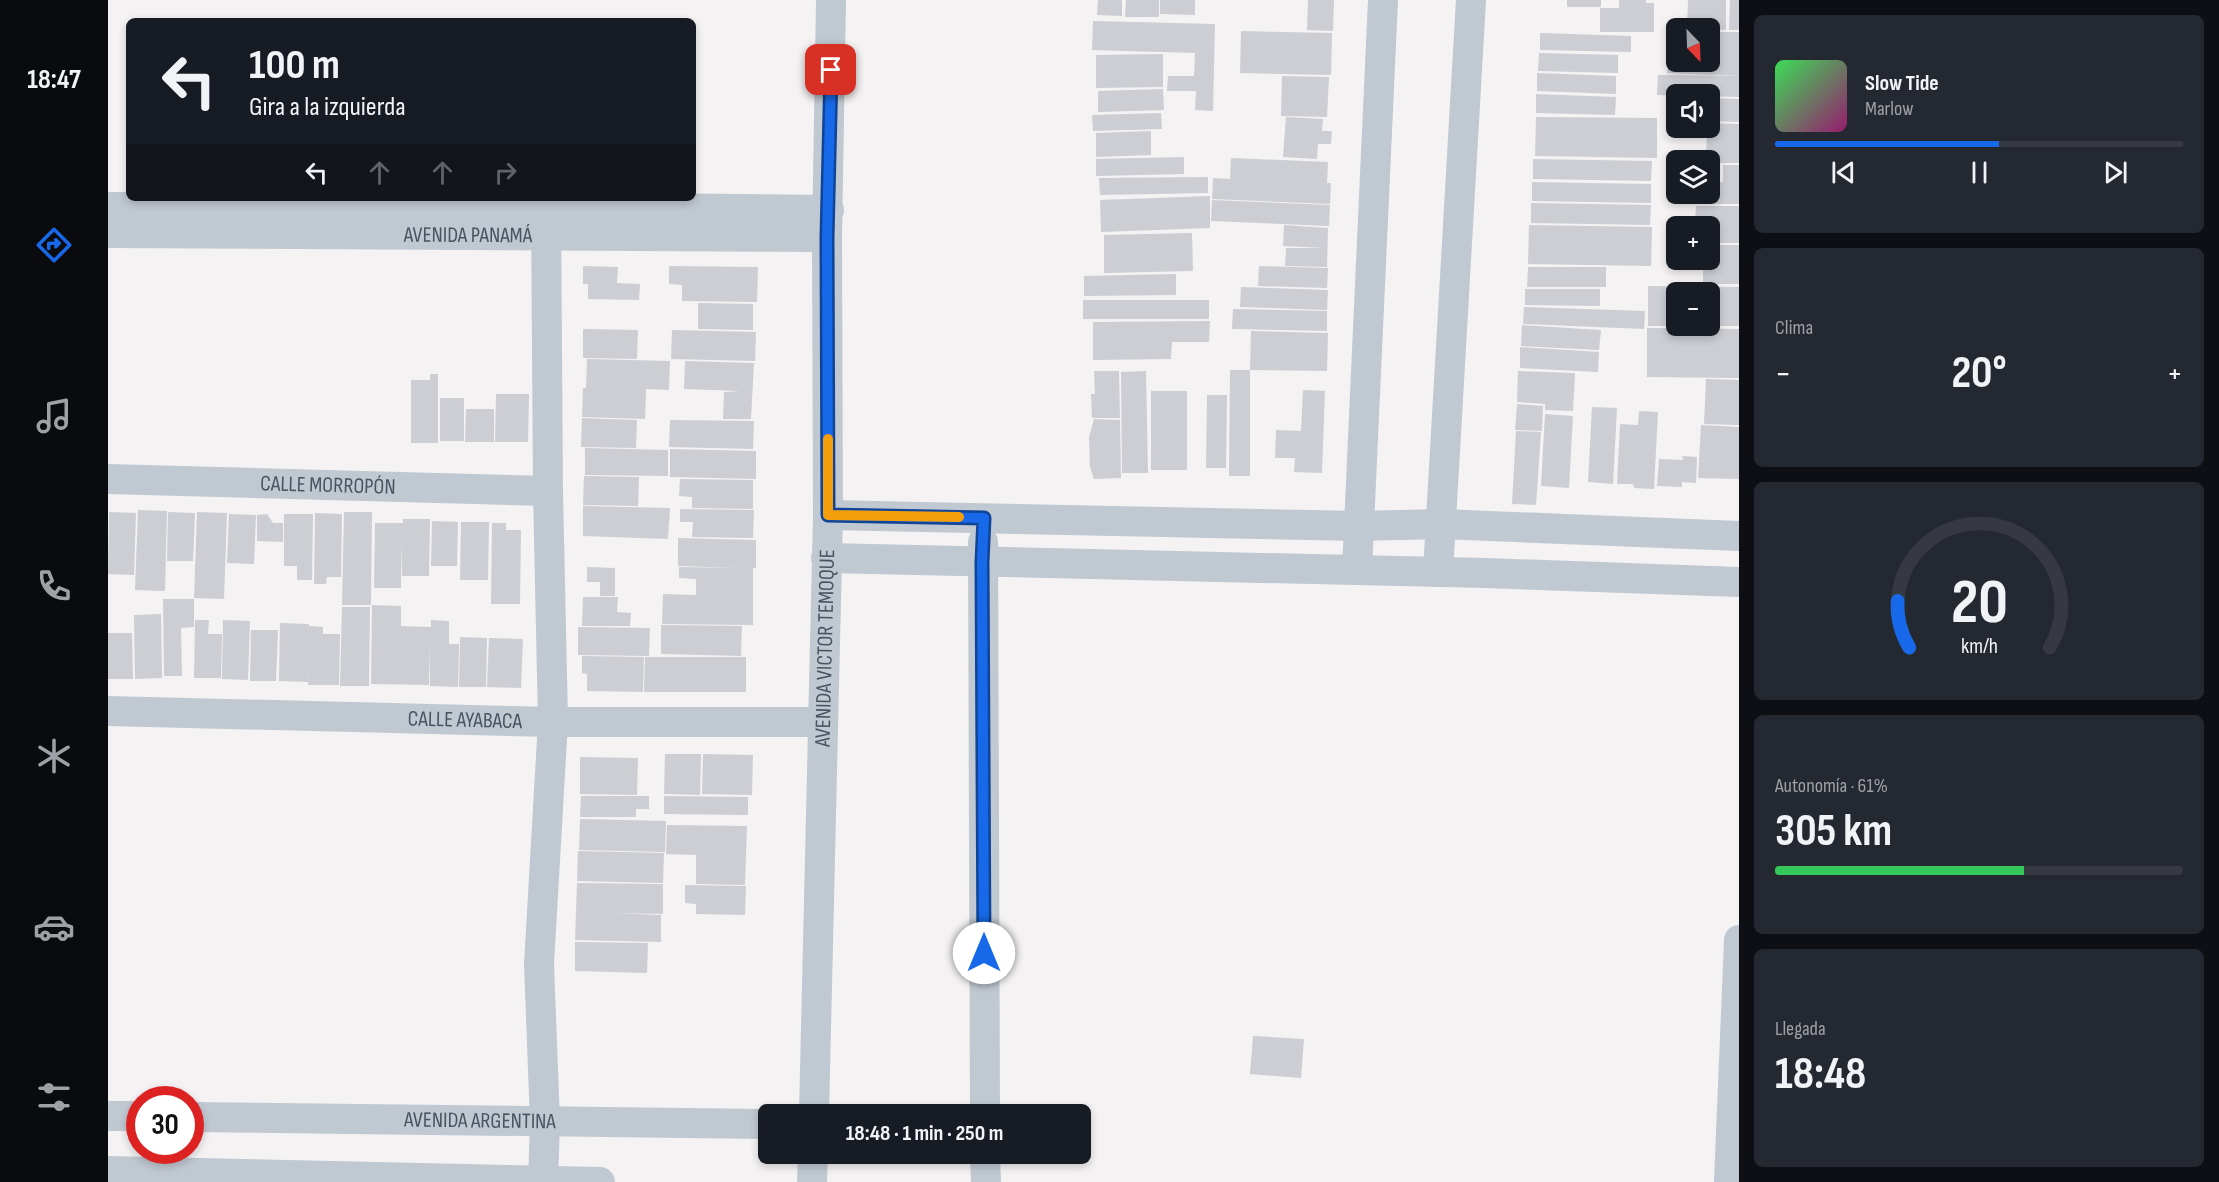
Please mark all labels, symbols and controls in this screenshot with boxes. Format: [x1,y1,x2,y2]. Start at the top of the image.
north arrow [1666,18,1720,72]
map controls [1666,18,1720,336]
text: 100 m [249,40,340,91]
icon: left [150,42,228,120]
pin [805,44,856,95]
icon: arrive [814,53,847,86]
text: 18:47 [27,64,81,96]
text: Slow Tide [1865,70,1939,97]
button: sound [1666,84,1720,138]
text: Gira a la izquierda [249,91,406,123]
text: Marlow [1865,97,1913,121]
button: layers [1666,150,1720,204]
icon: left [300,156,333,189]
icon: ahead [363,156,396,189]
icon: ahead [426,156,459,189]
icon: right [489,156,522,189]
icon: previous [1827,156,1860,189]
icon: pause [1963,156,1996,189]
icon: next [2099,156,2132,189]
button: + [1666,216,1720,270]
street label: AVENIDA PANAMÁ [403,221,533,249]
icon: directions [33,224,75,266]
button: − [1666,282,1720,336]
text: Clima [1775,316,1813,340]
text: 20° [1951,346,2007,401]
text: − [1775,354,1791,394]
text: + [2167,354,2183,394]
icon: music [33,395,75,437]
street label: CALLE MORROPÓN [260,470,396,500]
street label: AVENIDA VICTOR TEMOQUE [809,549,841,748]
icon: phone [33,565,75,607]
text: 20 [1950,566,2008,641]
text: km/h [1960,634,1998,659]
street label: CALLE AYABACA [407,705,523,735]
icon: climate [33,735,75,777]
text: Autonomía · 61% [1775,774,1888,798]
text: 305 km [1775,804,1892,859]
icon: car [33,906,75,948]
position arrow [952,921,1016,985]
text: Llegada [1775,1017,1826,1041]
text: 18:48 [1775,1047,1866,1102]
icon: filters [33,1076,75,1118]
speed limit sign: 30 [126,1086,204,1164]
street label: AVENIDA ARGENTINA [403,1106,557,1135]
text: 18:48 · 1 min · 250 m [846,1120,1003,1147]

